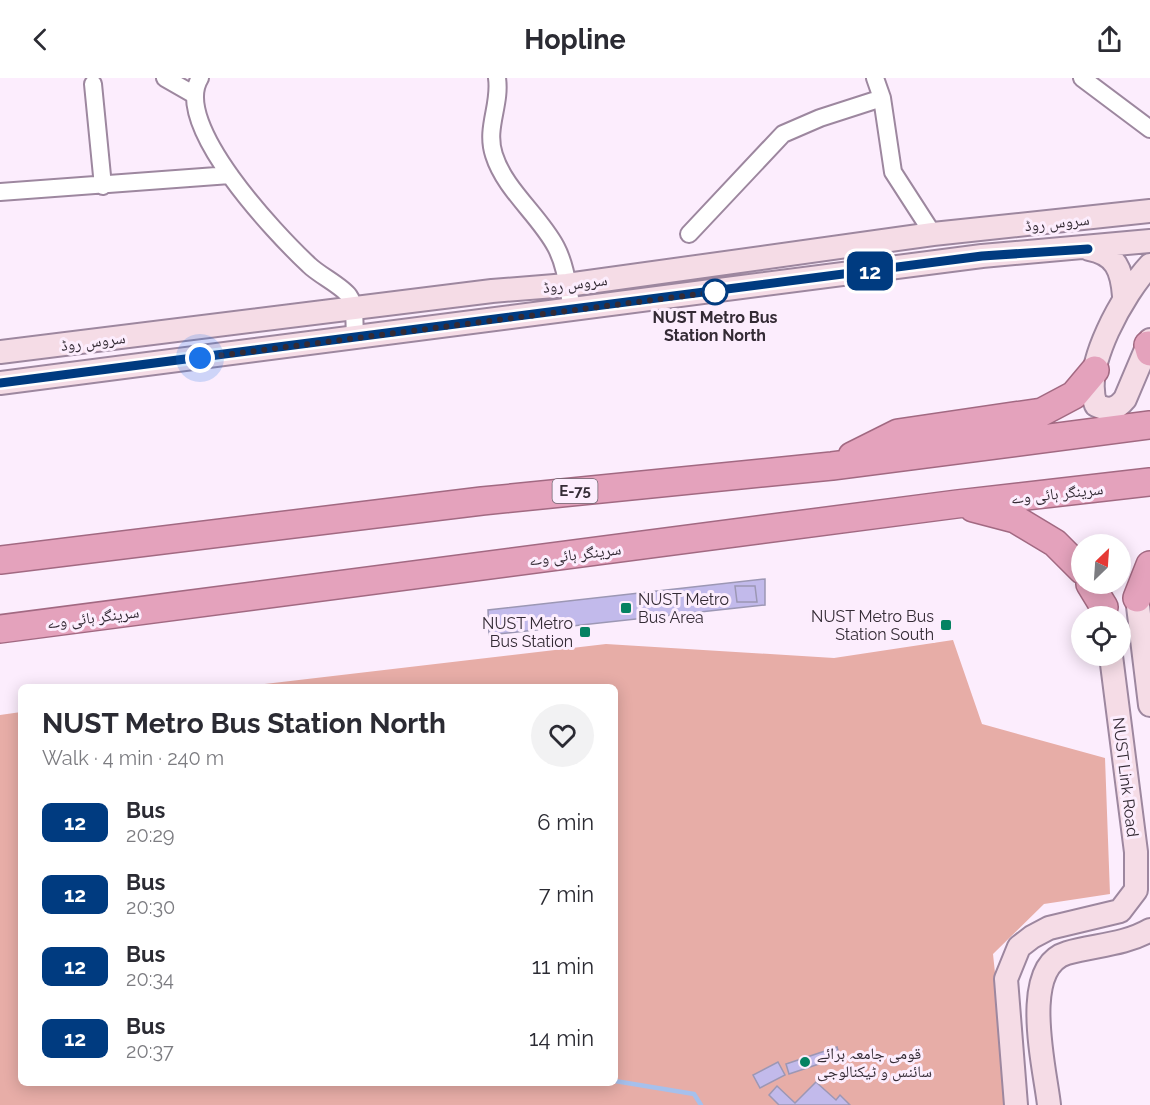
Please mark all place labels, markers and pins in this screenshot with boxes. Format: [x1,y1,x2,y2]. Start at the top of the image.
marker: NUST Metro Bus Station North [702,279,728,305]
place label: NUST Metro Bus Station North [653,308,778,345]
place label: NUST Metro Bus Area [638,590,729,627]
marker: NUST Metro Bus Area [619,601,633,615]
place label: NUST Metro Bus Station South [811,607,934,644]
place label: NUST Metro Bus Station [482,614,573,651]
marker: NUST Metro Bus Station South [939,618,953,632]
marker: NUST Metro Bus Station [578,625,592,639]
place label: قومی جامعہ برائے سائنس و ٹیکنالوجی [817,1044,932,1082]
marker: قومی جامعہ برائے سائنس و ٹیکنالوجی [798,1055,812,1069]

